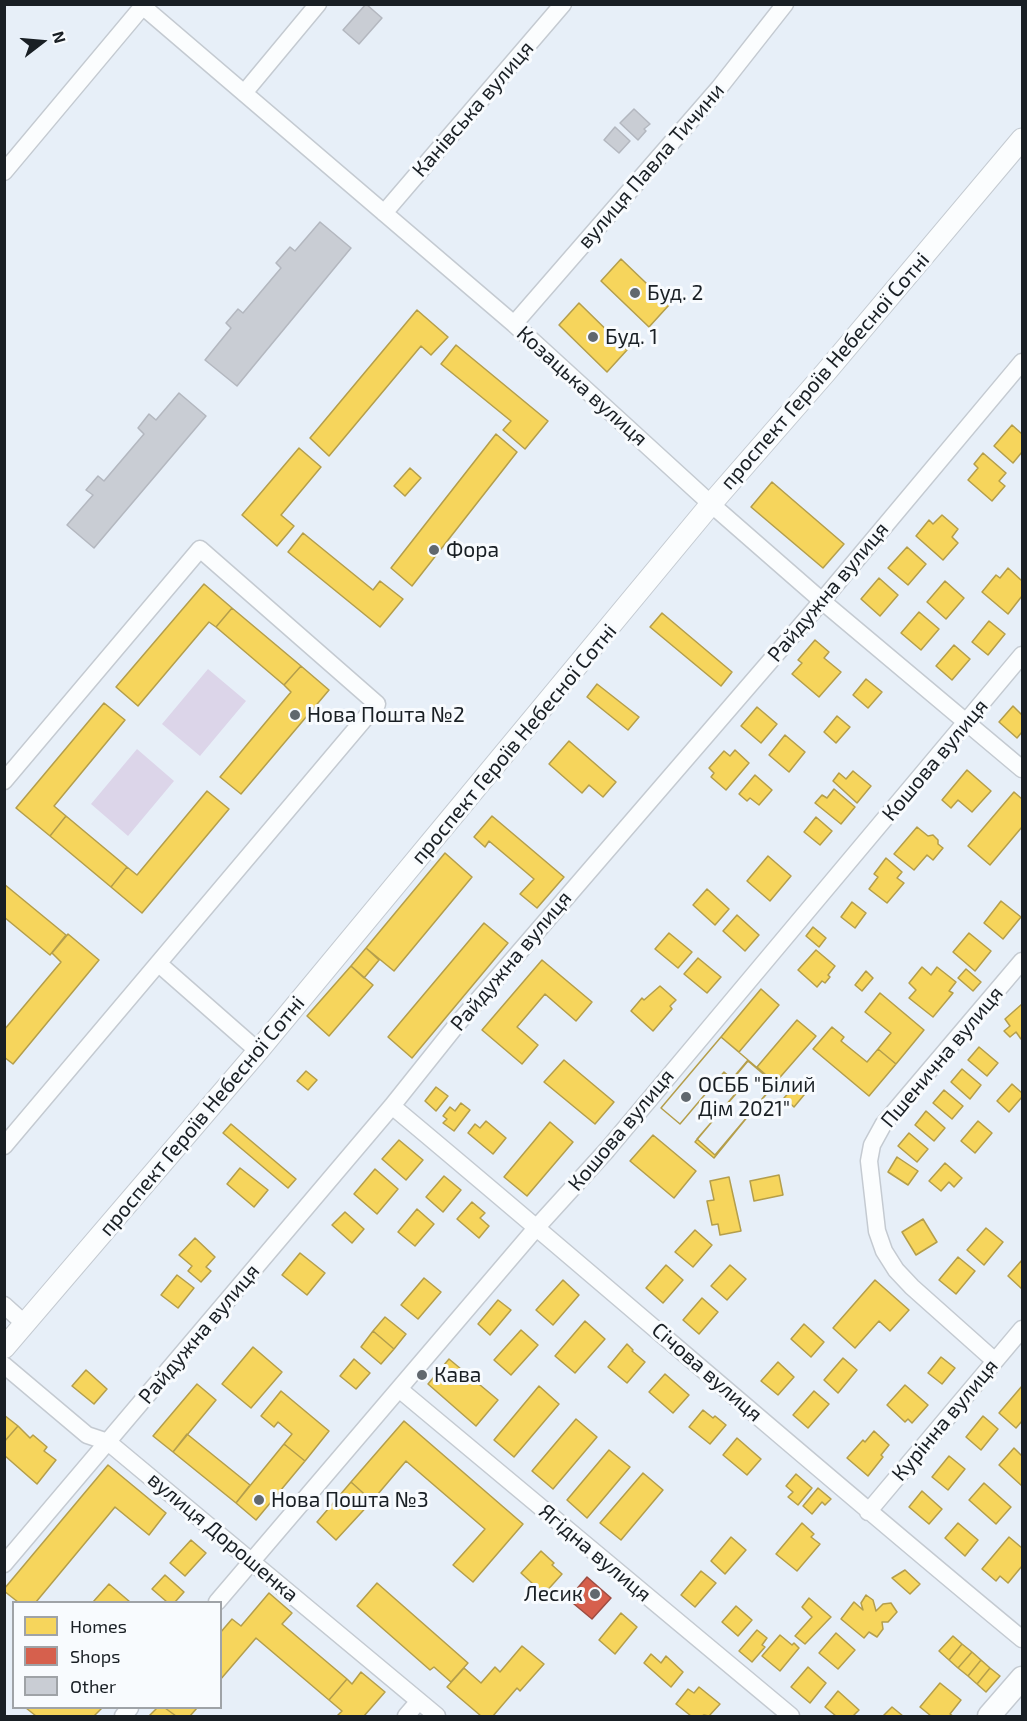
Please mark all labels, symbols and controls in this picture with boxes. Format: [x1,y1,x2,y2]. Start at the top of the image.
north arrow [12,12,72,72]
text: N [49,29,71,45]
street label: Канівська вулиця [407,36,539,182]
street label: вулиця Павла Тичини [572,78,730,254]
street label: проспект Героїв Небесної Сотні [715,247,935,495]
place label: Буд. 2 [647,280,703,306]
marker: Буд. 2 [628,286,642,300]
street label: Козацька вулиця [511,321,653,451]
place label: Буд. 1 [605,324,658,350]
marker: Буд. 1 [586,330,600,344]
street label: Райдужна вулиця [762,517,894,667]
place label: Фора [446,537,499,563]
marker: Фора [427,543,441,557]
street label: проспект Героїв Небесної Сотні [406,619,622,869]
street label: Кошова вулиця [877,694,993,826]
place label: Нова Пошта №2 [307,702,465,728]
marker: Нова Пошта №2 [288,708,302,722]
street label: Райдужна вулиця [445,886,577,1036]
street label: Пшенична вулиця [876,981,1008,1133]
street label: проспект Героїв Небесної Сотні [94,991,310,1241]
street label: Кошова вулиця [563,1064,679,1196]
place label: ОСББ "Білий Дім 2021" [698,1072,816,1122]
marker: ОСББ "Білий Дім 2021" [679,1090,693,1104]
street label: Райдужна вулиця [133,1259,265,1409]
street label: Січова вулиця [647,1317,767,1427]
street label: Курінна вулиця [887,1354,1003,1486]
place label: Кава [434,1362,481,1388]
marker: Кава [415,1368,429,1382]
street label: вулиця Дорошенка [143,1467,303,1607]
place label: Нова Пошта №3 [271,1487,429,1513]
marker: Нова Пошта №3 [252,1493,266,1507]
street label: Ягідна вулиця [534,1499,656,1607]
place label: Лесик [524,1581,583,1607]
marker: Лесик [588,1587,602,1601]
legend [12,1601,222,1709]
text: Homes [70,1615,127,1637]
text: Shops [70,1645,120,1667]
text: Other [70,1675,116,1697]

